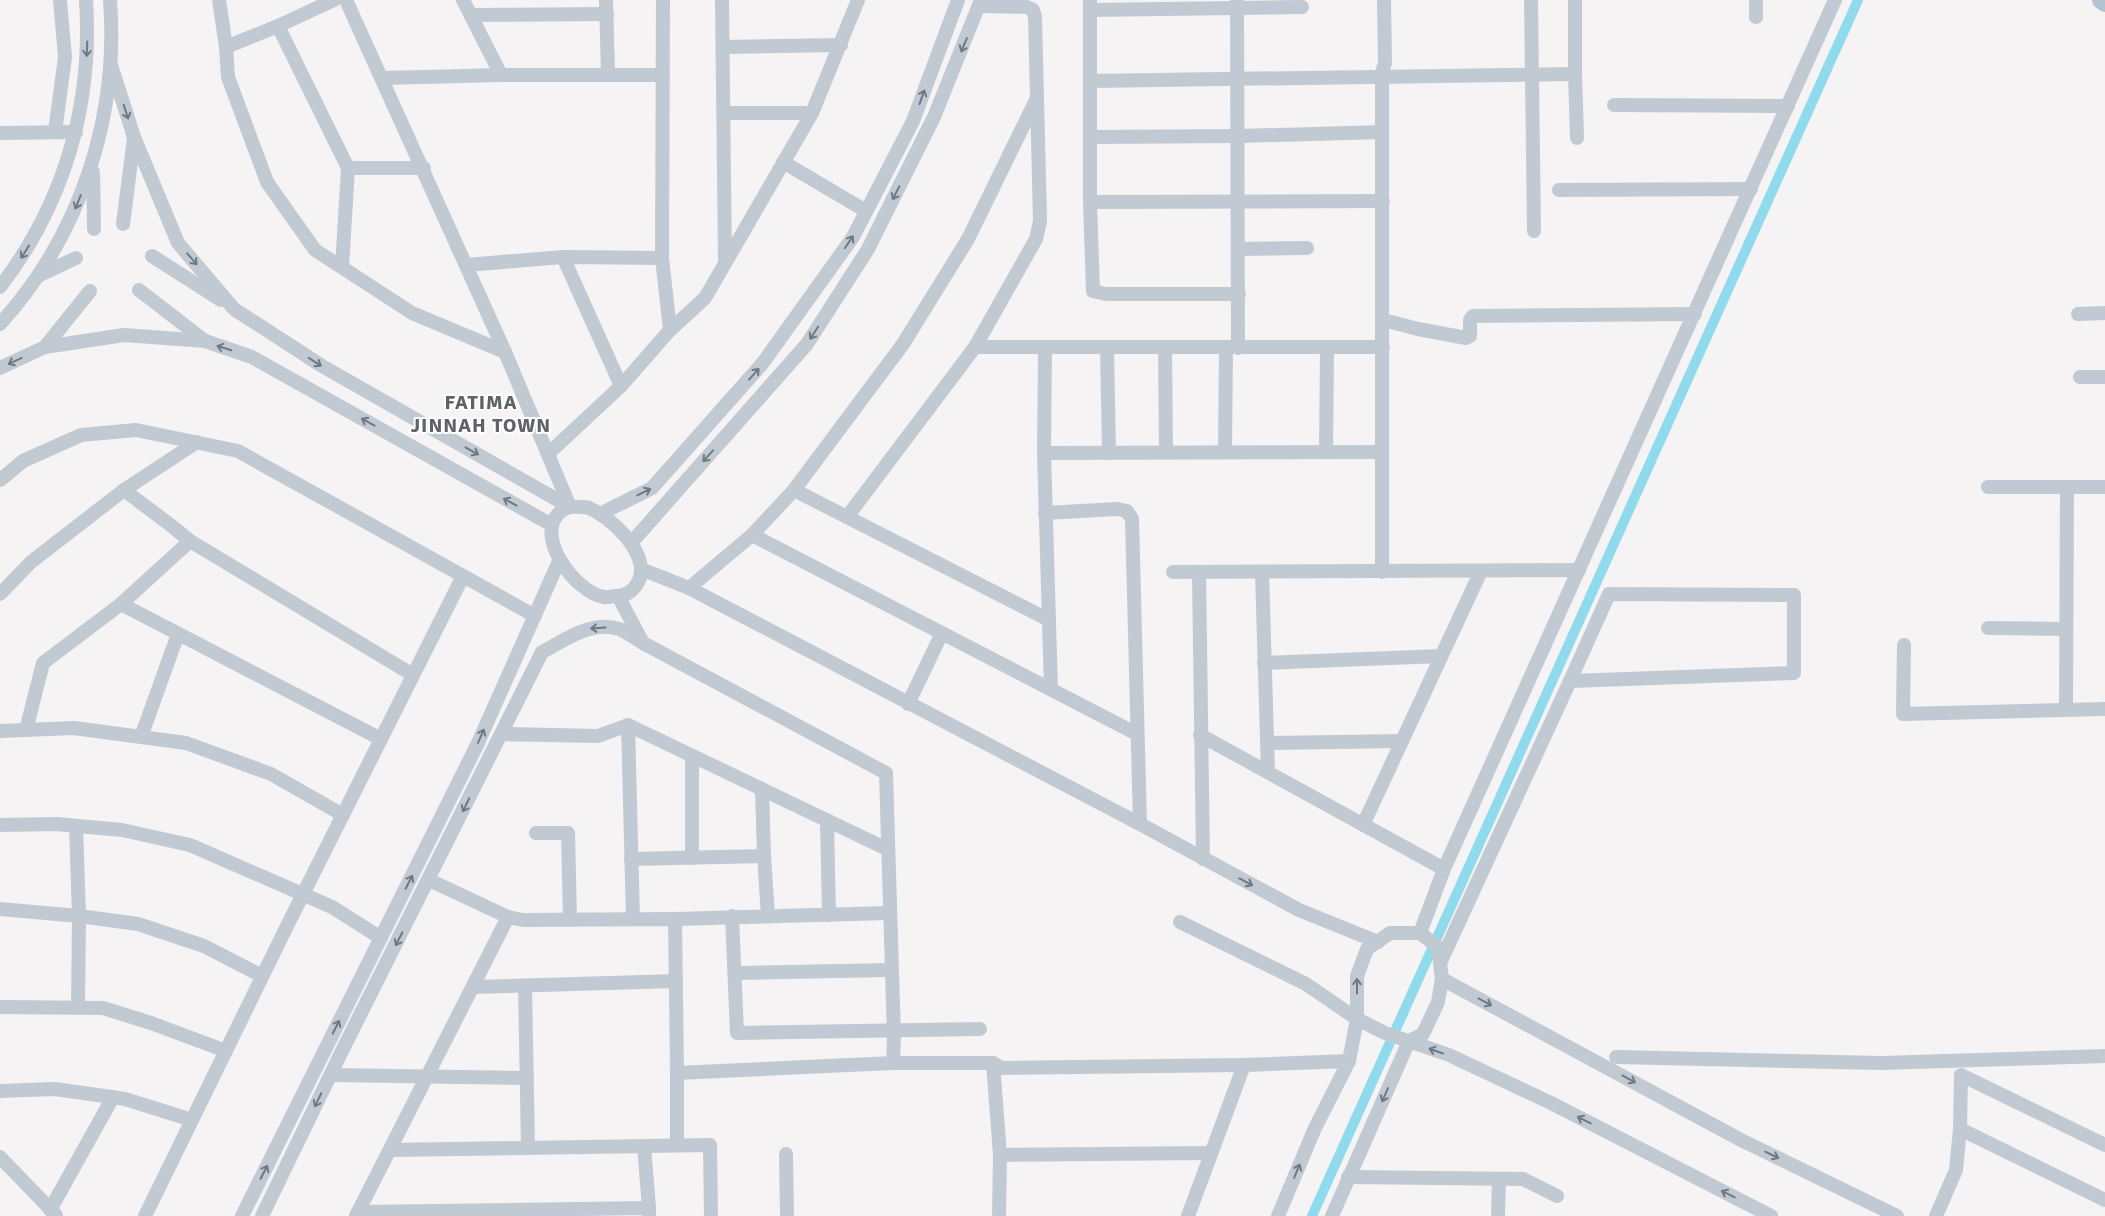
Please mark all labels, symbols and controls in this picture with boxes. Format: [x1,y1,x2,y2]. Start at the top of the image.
one-way arrow [958,37,968,52]
one-way arrow [82,40,92,56]
one-way arrow [918,90,927,105]
one-way arrow [121,103,131,119]
one-way arrow [891,185,900,200]
one-way arrow [73,194,83,209]
one-way arrow [844,235,854,249]
one-way arrow [20,244,30,258]
one-way arrow [186,252,197,265]
one-way arrow [809,326,819,340]
one-way arrow [217,342,233,352]
one-way arrow [8,357,23,367]
one-way arrow [308,357,322,367]
one-way arrow [748,367,760,380]
district label: FATIMA JINNAH TOWN [411,390,551,438]
one-way arrow [361,417,376,427]
one-way arrow [464,446,479,456]
one-way arrow [702,449,714,462]
one-way arrow [636,487,651,496]
one-way arrow [503,496,518,506]
one-way arrow [591,624,607,633]
one-way arrow [476,729,486,744]
one-way arrow [461,797,470,812]
one-way arrow [404,874,414,889]
one-way arrow [1238,878,1253,887]
one-way arrow [394,932,404,947]
one-way arrow [1352,978,1362,994]
one-way arrow [1478,998,1492,1008]
one-way arrow [332,1020,341,1035]
one-way arrow [1429,1046,1445,1055]
one-way arrow [1621,1074,1636,1084]
one-way arrow [1380,1087,1390,1102]
one-way arrow [313,1093,323,1108]
one-way arrow [1576,1115,1591,1125]
one-way arrow [1764,1151,1779,1160]
one-way arrow [1293,1164,1302,1179]
one-way arrow [259,1165,269,1180]
one-way arrow [1721,1189,1736,1198]

